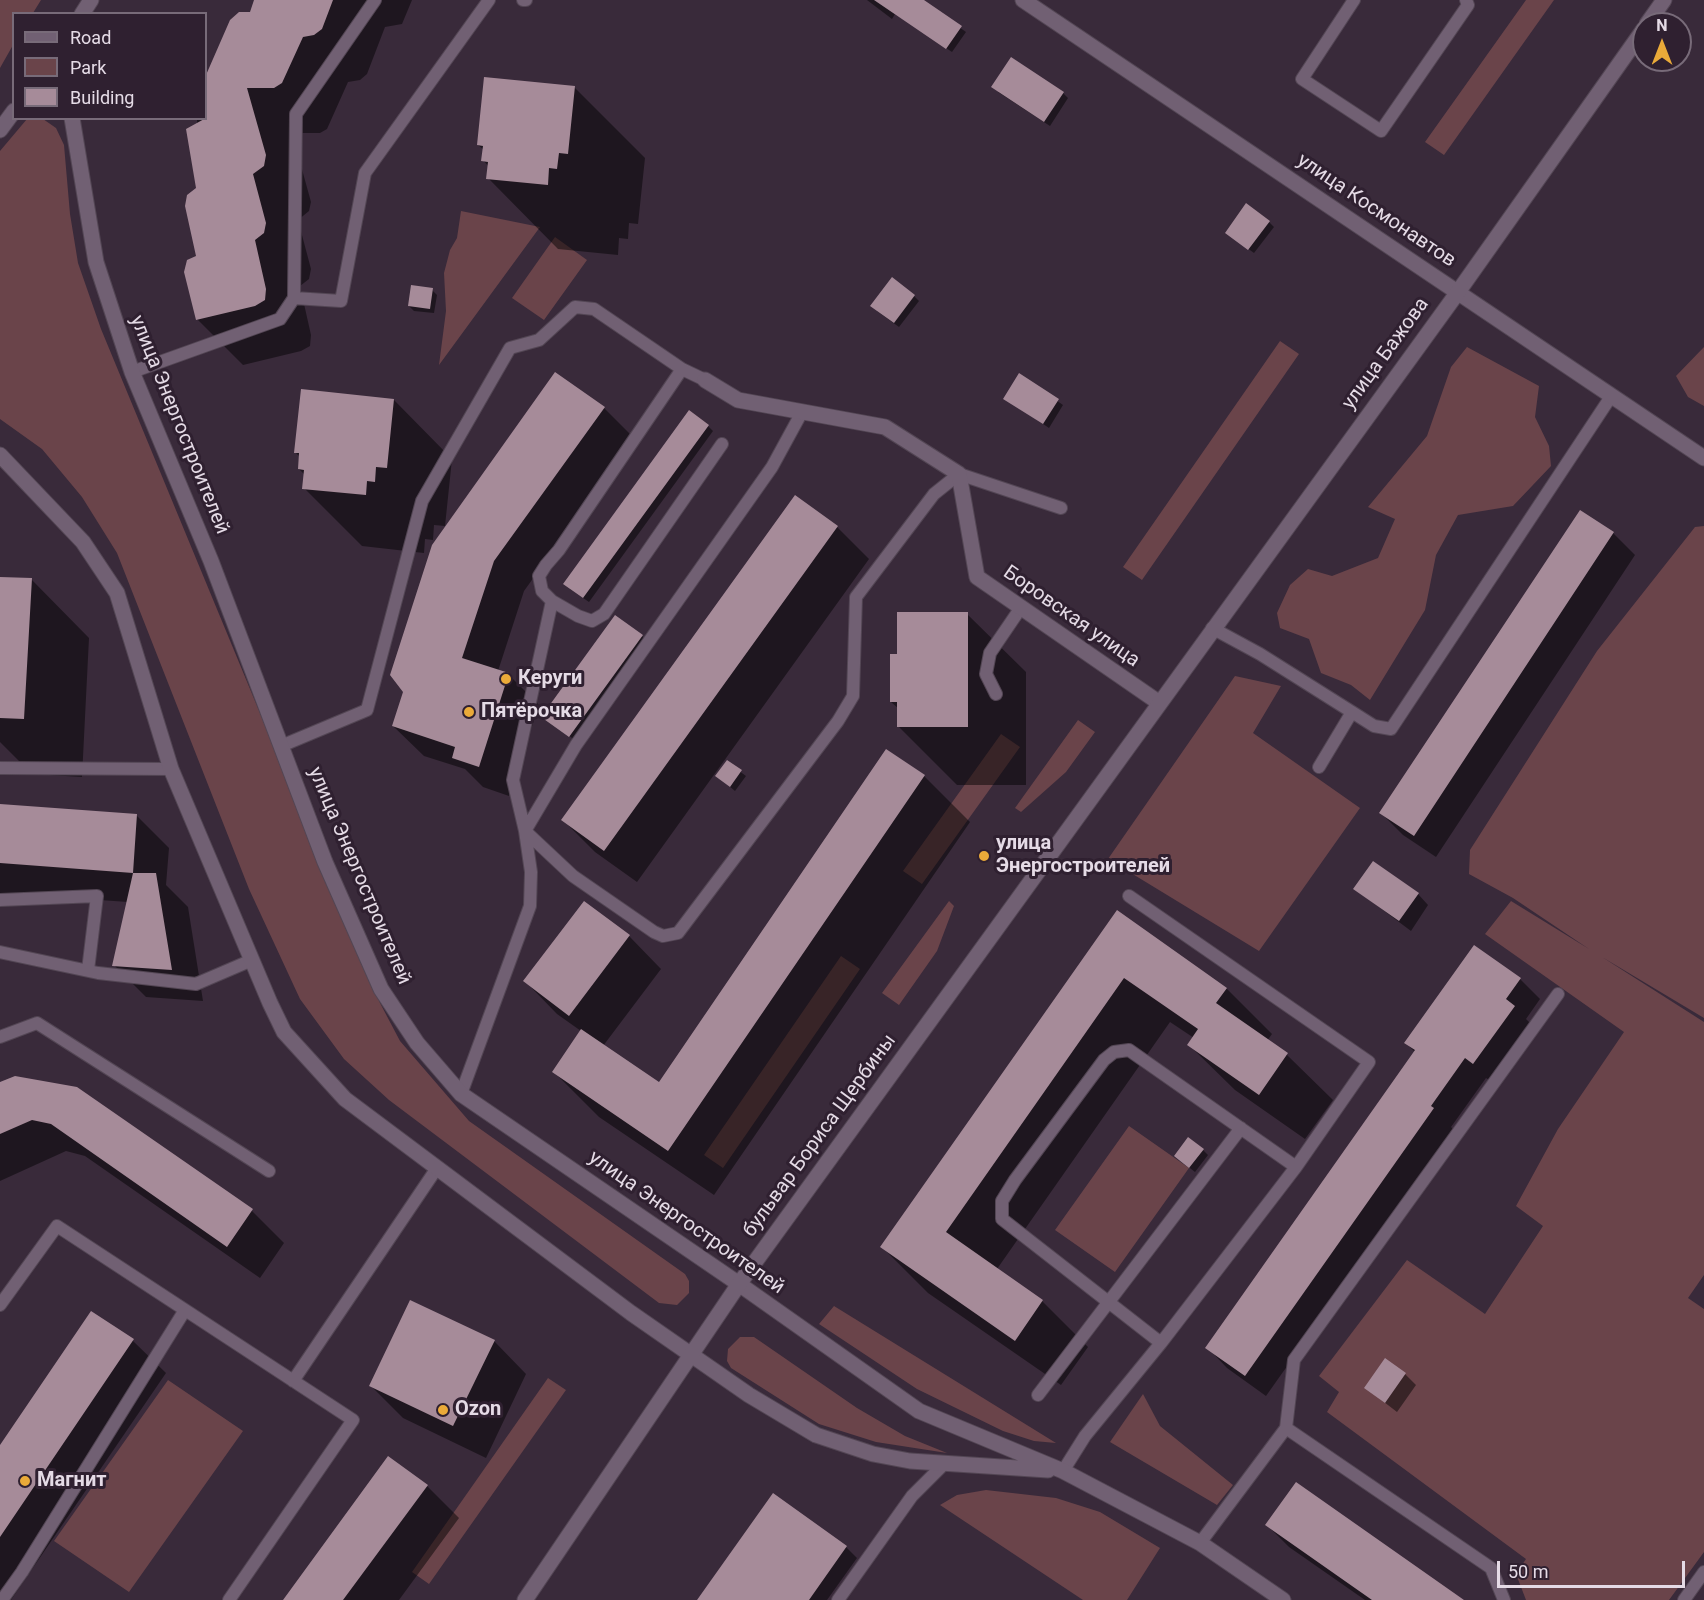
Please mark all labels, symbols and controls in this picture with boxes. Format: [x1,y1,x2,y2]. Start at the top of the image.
legend [12,12,207,120]
north arrow [1632,12,1692,72]
text: N [1656,16,1668,35]
text: Road [70,27,111,48]
text: Park [70,57,106,78]
text: Building [70,87,134,108]
street label: улица Космонавтов [1292,149,1460,273]
street label: улица Бажова [1337,293,1435,415]
street label: улица Энергостроителей [124,312,234,538]
street label: Боровская улица [998,561,1144,673]
place label: Керуги [518,667,582,691]
marker: Керуги [499,672,513,686]
place label: Пятёрочка [481,700,582,724]
marker: Пятёрочка [462,705,476,719]
street label: улица Энергостроителей [302,764,416,988]
place label: улица Энергостроителей [996,832,1170,879]
marker: улица Энергостроителей [977,849,991,863]
street label: бульвар Бориса Щербины [738,1030,902,1242]
street label: улица Энергостроителей [583,1146,789,1300]
place label: Ozon [455,1398,501,1422]
marker: Ozon [436,1403,450,1417]
place label: Магнит [37,1469,106,1493]
marker: Магнит [18,1474,32,1488]
scale bar [1500,1549,1688,1587]
text: 50 m [1508,1561,1548,1582]

